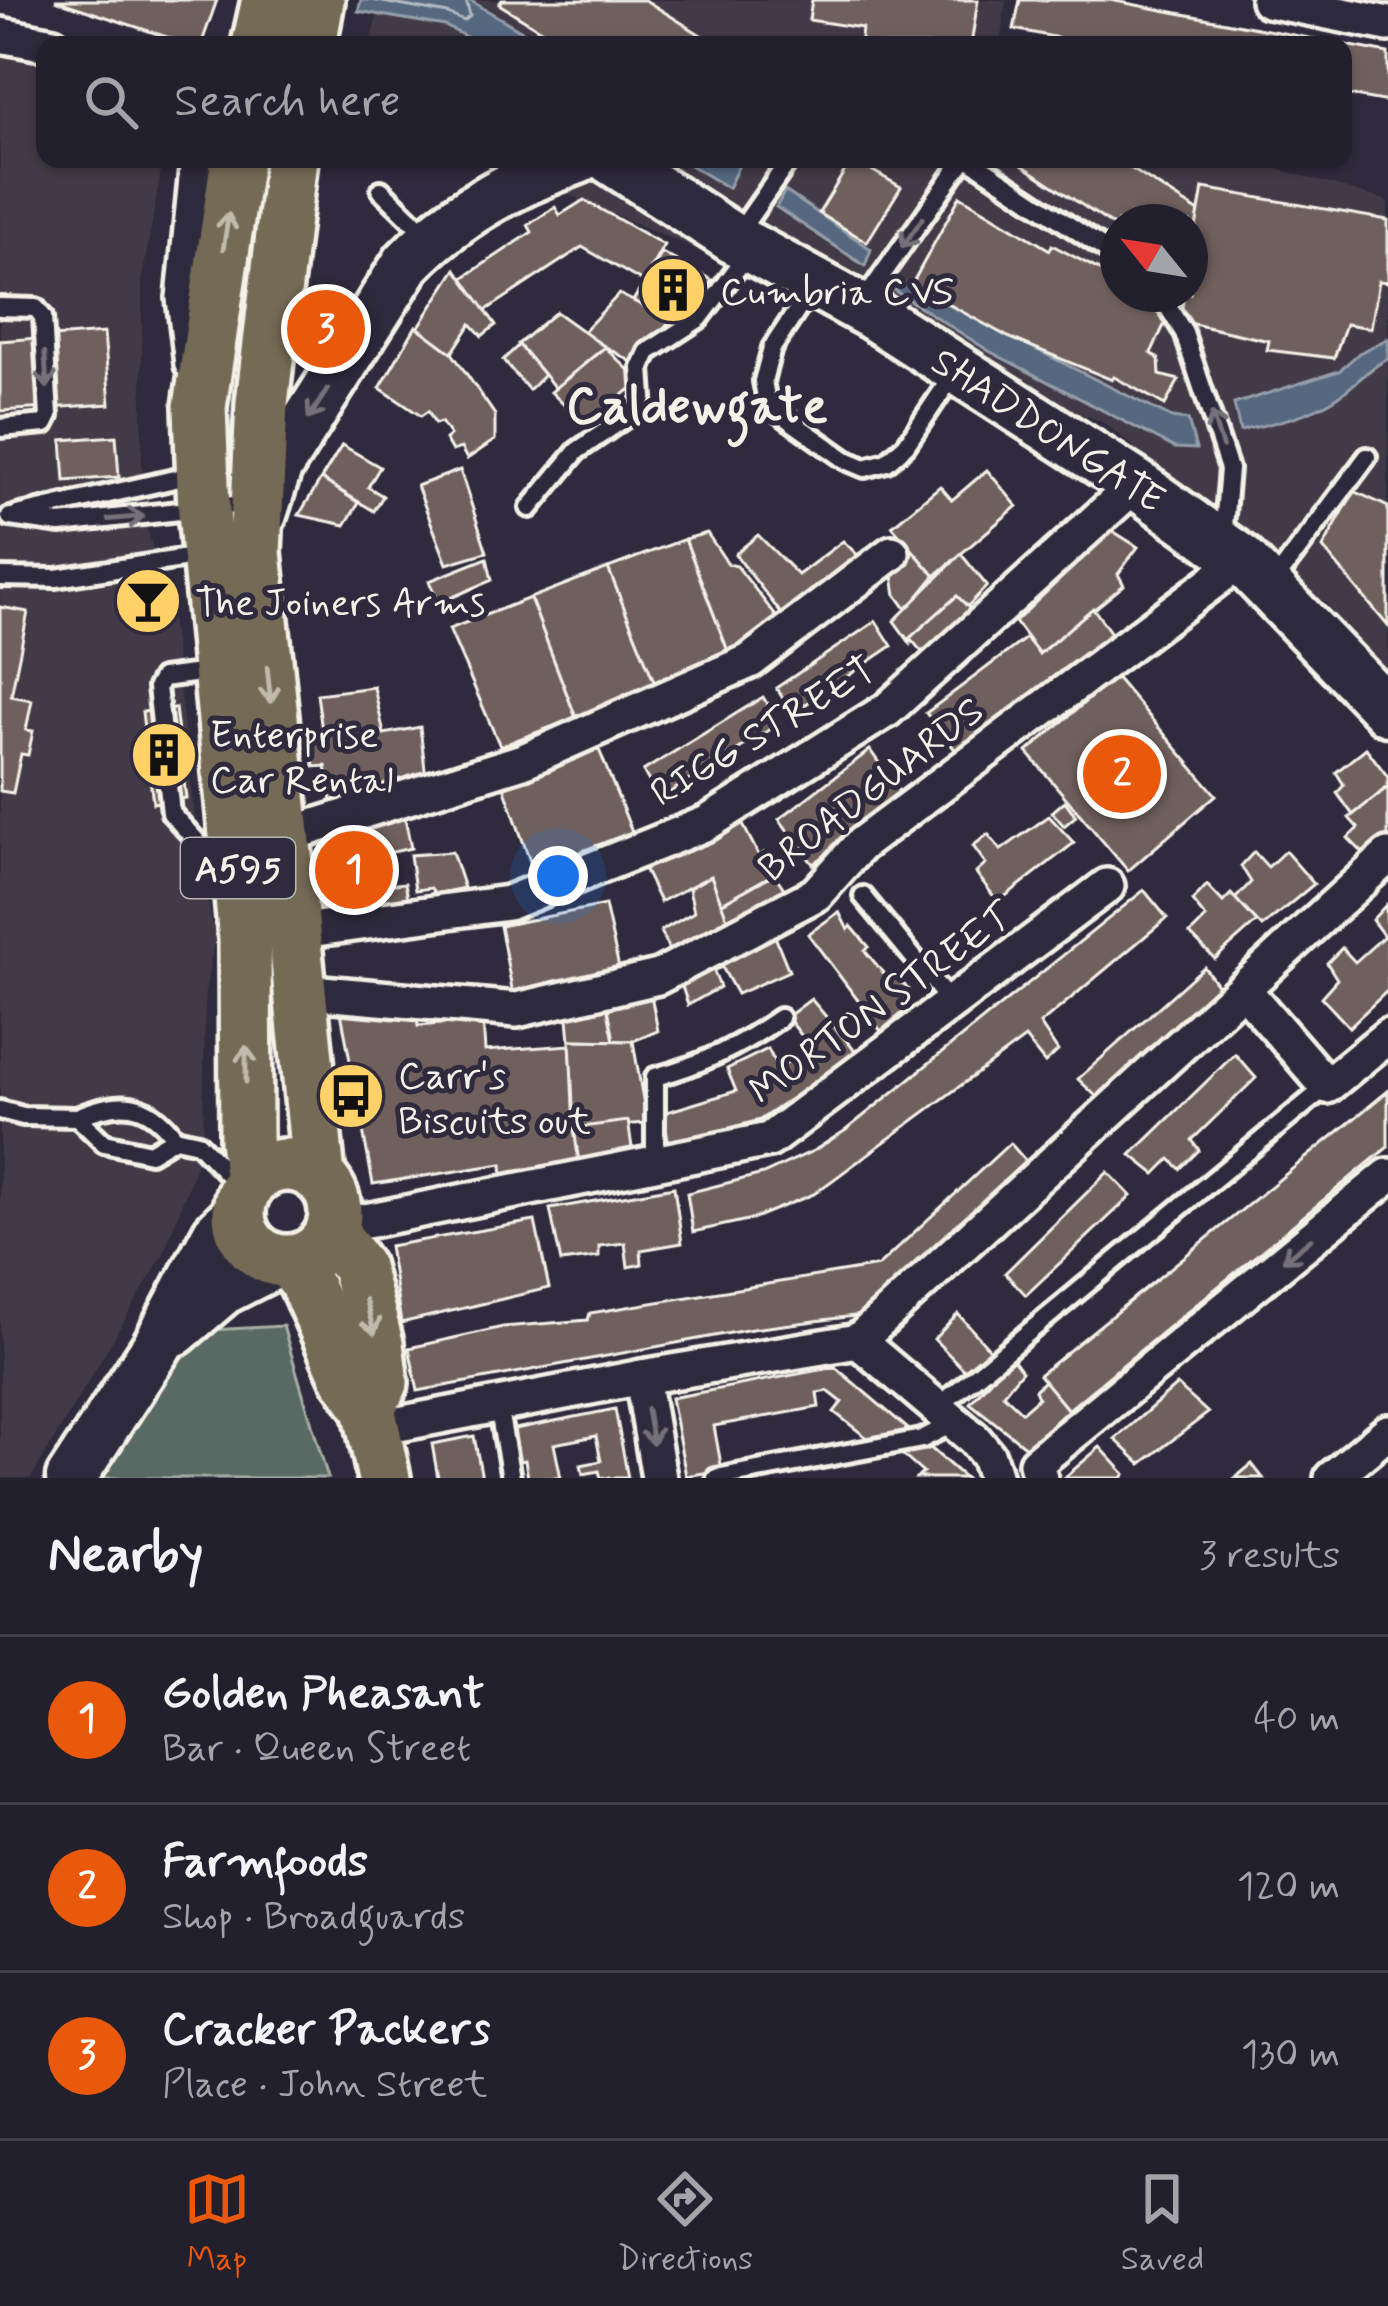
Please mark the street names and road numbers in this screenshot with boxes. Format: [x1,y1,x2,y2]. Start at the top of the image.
street label: SHADDONGATE [921,337,1174,526]
street label: RIGG STREET [642,646,886,820]
street label: BROADGUARDS [749,687,995,895]
road number: A595 [181,838,295,898]
street label: MORTON STREET [740,891,1025,1118]

